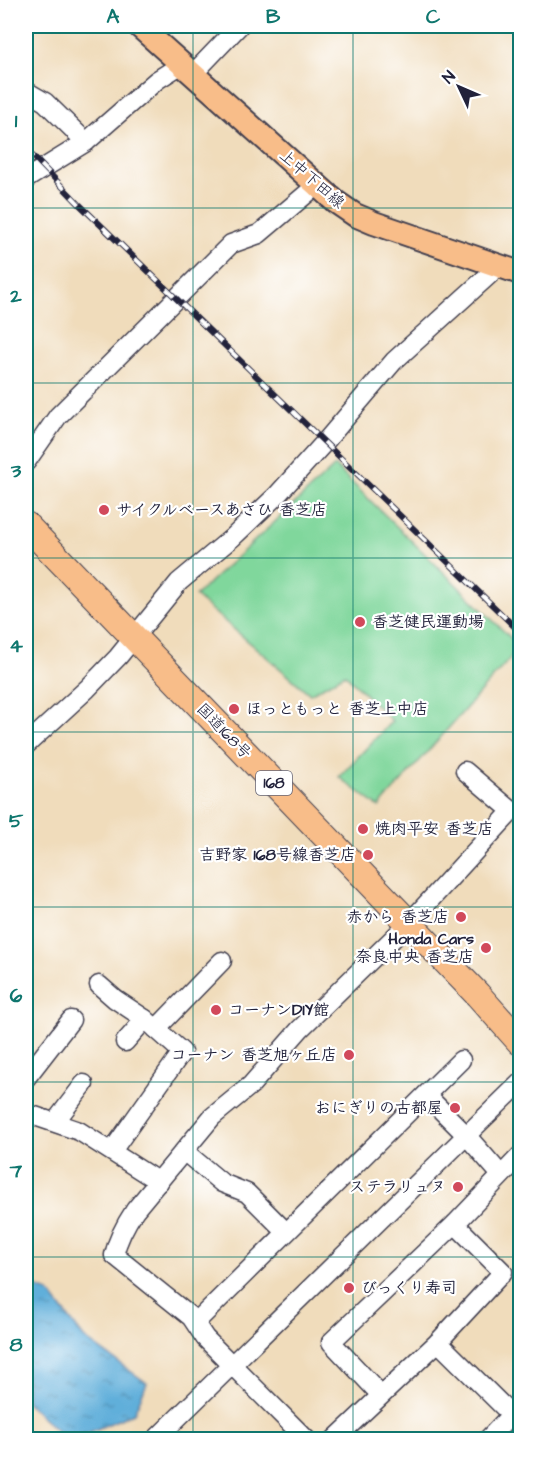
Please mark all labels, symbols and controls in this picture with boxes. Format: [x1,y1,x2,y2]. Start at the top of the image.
text: A [107,3,120,31]
text: B [266,3,281,31]
text: C [426,3,441,31]
north arrow [429,57,489,117]
text: N [438,66,460,89]
text: 1 [15,107,18,135]
street label: 上中下田線 [275,144,349,214]
text: 2 [9,282,22,310]
text: 3 [10,457,22,485]
place label: サイクルベースあさひ 香芝店 [116,499,327,521]
marker: サイクルベースあさひ 香芝店 [97,503,111,517]
place label: 香芝健民運動場 [372,611,484,633]
marker: 香芝健民運動場 [353,615,367,629]
text: 4 [9,632,23,660]
street label: 国道168号 [192,698,256,764]
place label: ほっともっと 香芝上中店 [246,698,428,720]
marker: ほっともっと 香芝上中店 [227,702,241,716]
road number: 168 [256,771,292,795]
text: 5 [9,807,24,835]
place label: 焼肉平安 香芝店 [375,818,493,840]
marker: 焼肉平安 香芝店 [356,822,370,836]
place label: 吉野家 168号線香芝店 [199,844,356,866]
marker: 吉野家 168号線香芝店 [361,848,375,862]
place label: 赤から 香芝店 [347,906,449,928]
marker: 赤から 香芝店 [454,910,468,924]
place label: Honda Cars 奈良中央 香芝店 [356,928,474,968]
marker: Honda Cars 奈良中央 香芝店 [479,941,493,955]
text: 6 [10,982,23,1010]
place label: コーナンDIY館 [228,999,329,1021]
marker: コーナンDIY館 [209,1003,223,1017]
place label: コーナン 香芝旭ヶ丘店 [171,1044,337,1066]
marker: コーナン 香芝旭ヶ丘店 [342,1048,356,1062]
place label: おにぎりの古都屋 [315,1097,443,1119]
marker: おにぎりの古都屋 [448,1101,462,1115]
text: 7 [9,1157,23,1185]
place label: ステラリュヌ [349,1176,446,1198]
marker: ステラリュヌ [451,1180,465,1194]
place label: びっくり寿司 [361,1277,457,1299]
marker: びっくり寿司 [342,1281,356,1295]
text: 8 [10,1331,23,1359]

